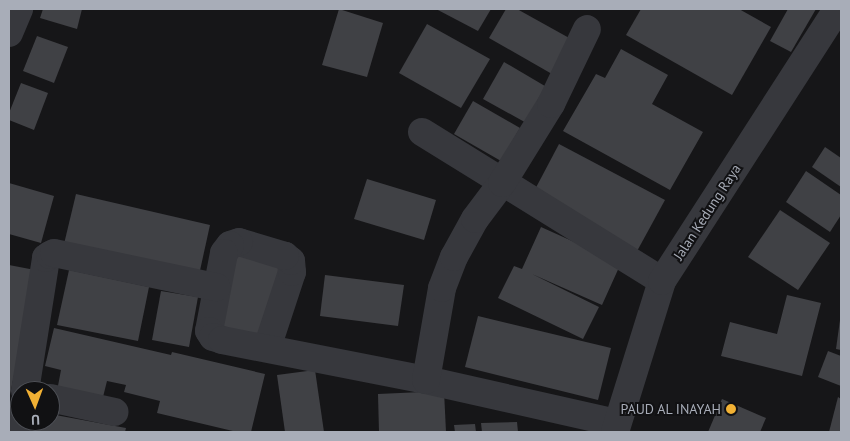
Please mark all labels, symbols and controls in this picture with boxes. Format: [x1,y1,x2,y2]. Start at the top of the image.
street label: Jalan Kedung Raya [670,161,744,263]
north arrow [10,381,60,431]
place label: PAUD AL INAYAH [619,401,721,417]
marker: PAUD AL INAYAH [725,403,737,415]
text: U [31,411,40,429]

